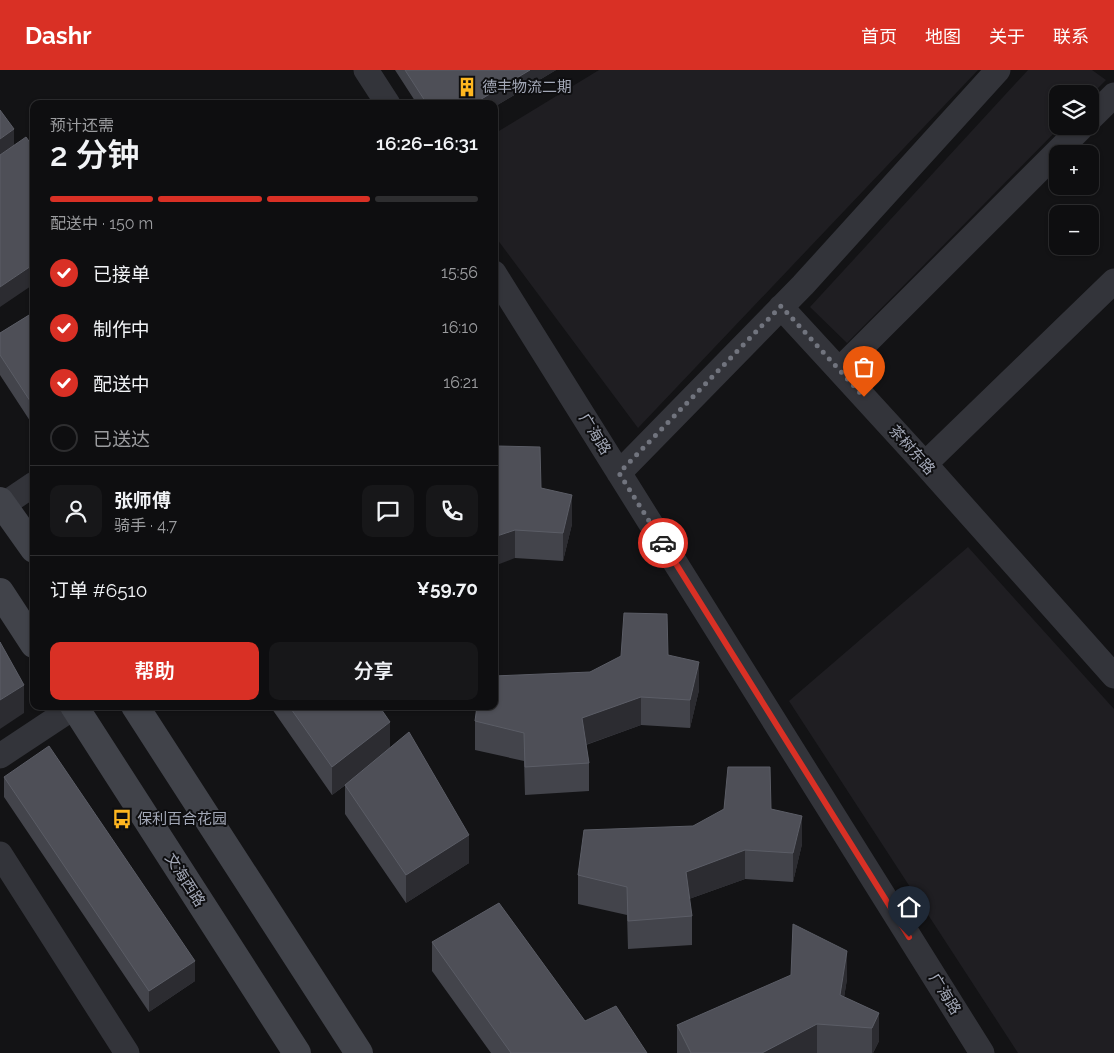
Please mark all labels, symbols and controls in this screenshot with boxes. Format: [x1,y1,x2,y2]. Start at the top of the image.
text: Dashr [25,21,91,50]
text: 首页 [861,26,897,47]
text: 地图 [925,26,961,47]
text: 关于 [989,26,1025,47]
text: 联系 [1053,26,1089,47]
building icon: 德丰物流二期 [456,76,478,98]
place label: 德丰物流二期 [482,78,572,96]
map controls [1049,85,1099,255]
button: layers [1049,85,1099,135]
text: 预计还需 [50,116,114,135]
text: 16:26–16:31 [376,132,478,154]
text: 2 分钟 [50,136,139,173]
button: + [1049,145,1099,195]
button: − [1049,205,1099,255]
text: 配送中 · 150 m [50,214,153,233]
icon: check [50,259,78,287]
text: 已接单 [93,263,150,285]
text: 15:56 [441,263,478,282]
icon: check [50,314,78,342]
text: 制作中 [93,318,150,340]
text: 16:10 [442,318,478,337]
pin [843,346,885,397]
icon: bag [850,353,878,381]
icon: check [50,369,78,397]
text: 配送中 [93,373,150,395]
text: 16:21 [443,373,478,392]
street label: 广海路 [575,410,615,458]
street label: 茶树东路 [885,422,939,478]
text: 已送达 [93,428,150,450]
button: person [50,485,102,537]
button: chat [362,485,414,537]
button: phone [426,485,478,537]
text: 张师傅 [114,489,171,511]
text: 骑手 · 4.7 [114,516,177,535]
courier [638,518,688,568]
icon: car [649,529,677,557]
text: ¥59.70 [417,577,478,599]
text: 订单 #6510 [50,579,147,601]
button: 帮助 [50,642,259,700]
button: 分享 [269,642,478,700]
bus stop icon: 保利百合花园 [111,808,133,830]
place label: 保利百合花园 [137,810,227,828]
street label: 文海西路 [161,850,209,910]
pin [888,886,930,937]
icon: home [895,893,923,921]
street label: 广海路 [925,970,965,1018]

